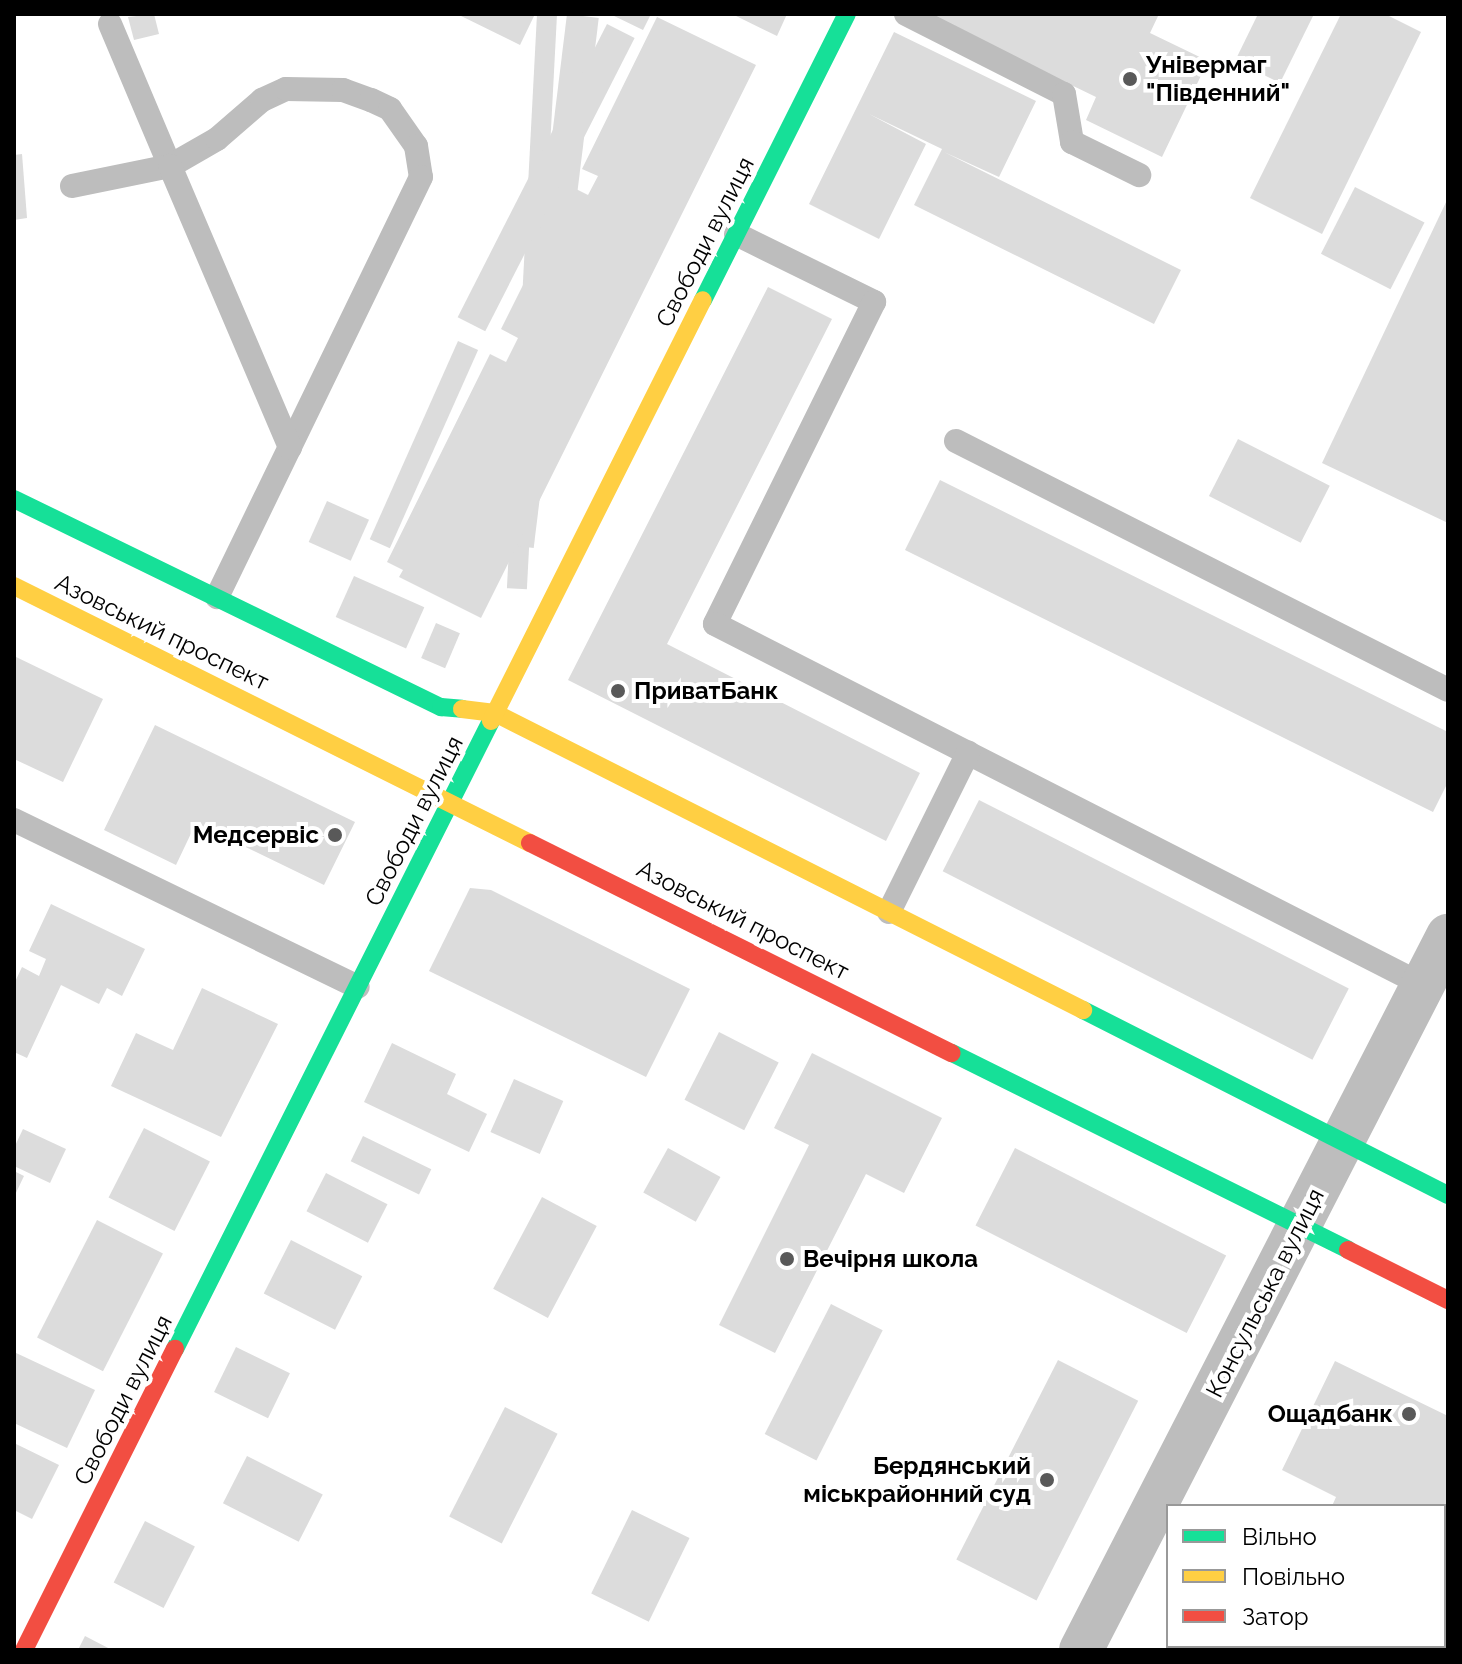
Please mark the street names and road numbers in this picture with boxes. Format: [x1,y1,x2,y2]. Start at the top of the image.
street label: Свободи вулиця [650,152,760,332]
street label: Азовський проспект [51,568,273,696]
street label: Свободи вулиця [359,731,469,911]
street label: Азовський проспект [632,854,854,986]
street label: Консульська вулиця [1200,1184,1330,1402]
street label: Свободи вулиця [68,1310,178,1490]

